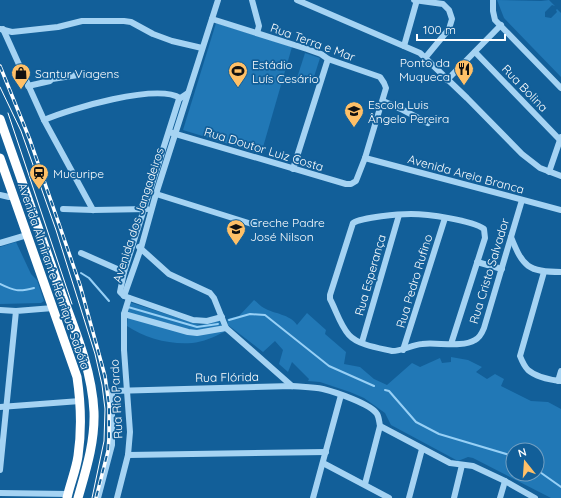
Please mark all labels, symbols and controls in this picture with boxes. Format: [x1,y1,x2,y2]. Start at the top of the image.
scale bar [417,16,505,42]
street label: Rua Terra e Mar [268,20,358,64]
text: 100 m [423,22,456,37]
place label: Ponto da Muqueca [399,55,450,84]
place label: Estádio Luís Cesário [252,57,319,86]
restaurant icon: Ponto da Muqueca [453,58,475,86]
sports icon: Estádio Luís Cesário [227,60,249,88]
street label: Rua Bolina [499,61,551,115]
shop icon: Santur Viagens [10,62,32,90]
place label: Santur Viagens [35,66,120,81]
place label: Escola Luis Ângelo Pereira [368,97,449,126]
school or university icon: Escola Luis Ângelo Pereira [343,100,365,128]
street label: Rua Doutor Luiz Costa [202,124,326,174]
street label: Avenida dos Jangadeiros [109,145,167,284]
street label: Avenida Areia Branca [406,151,526,197]
station icon: Mucuripe [28,162,50,190]
place label: Mucuripe [53,166,104,181]
street label: Avenida Almirante Henrique Sabóia [15,181,93,371]
place label: Creche Padre José Nilson [250,215,325,244]
street label: Rua Cristo Salvador [466,216,512,326]
school or university icon: Creche Padre José Nilson [225,218,247,246]
street label: Rua Pedro Rufino [393,232,435,330]
street label: Rua Esperança [351,233,389,317]
street label: Rua Rio Pardo [106,359,126,439]
street label: Rua Flórida [195,369,259,385]
north arrow [505,442,545,482]
text: N [516,445,528,460]

